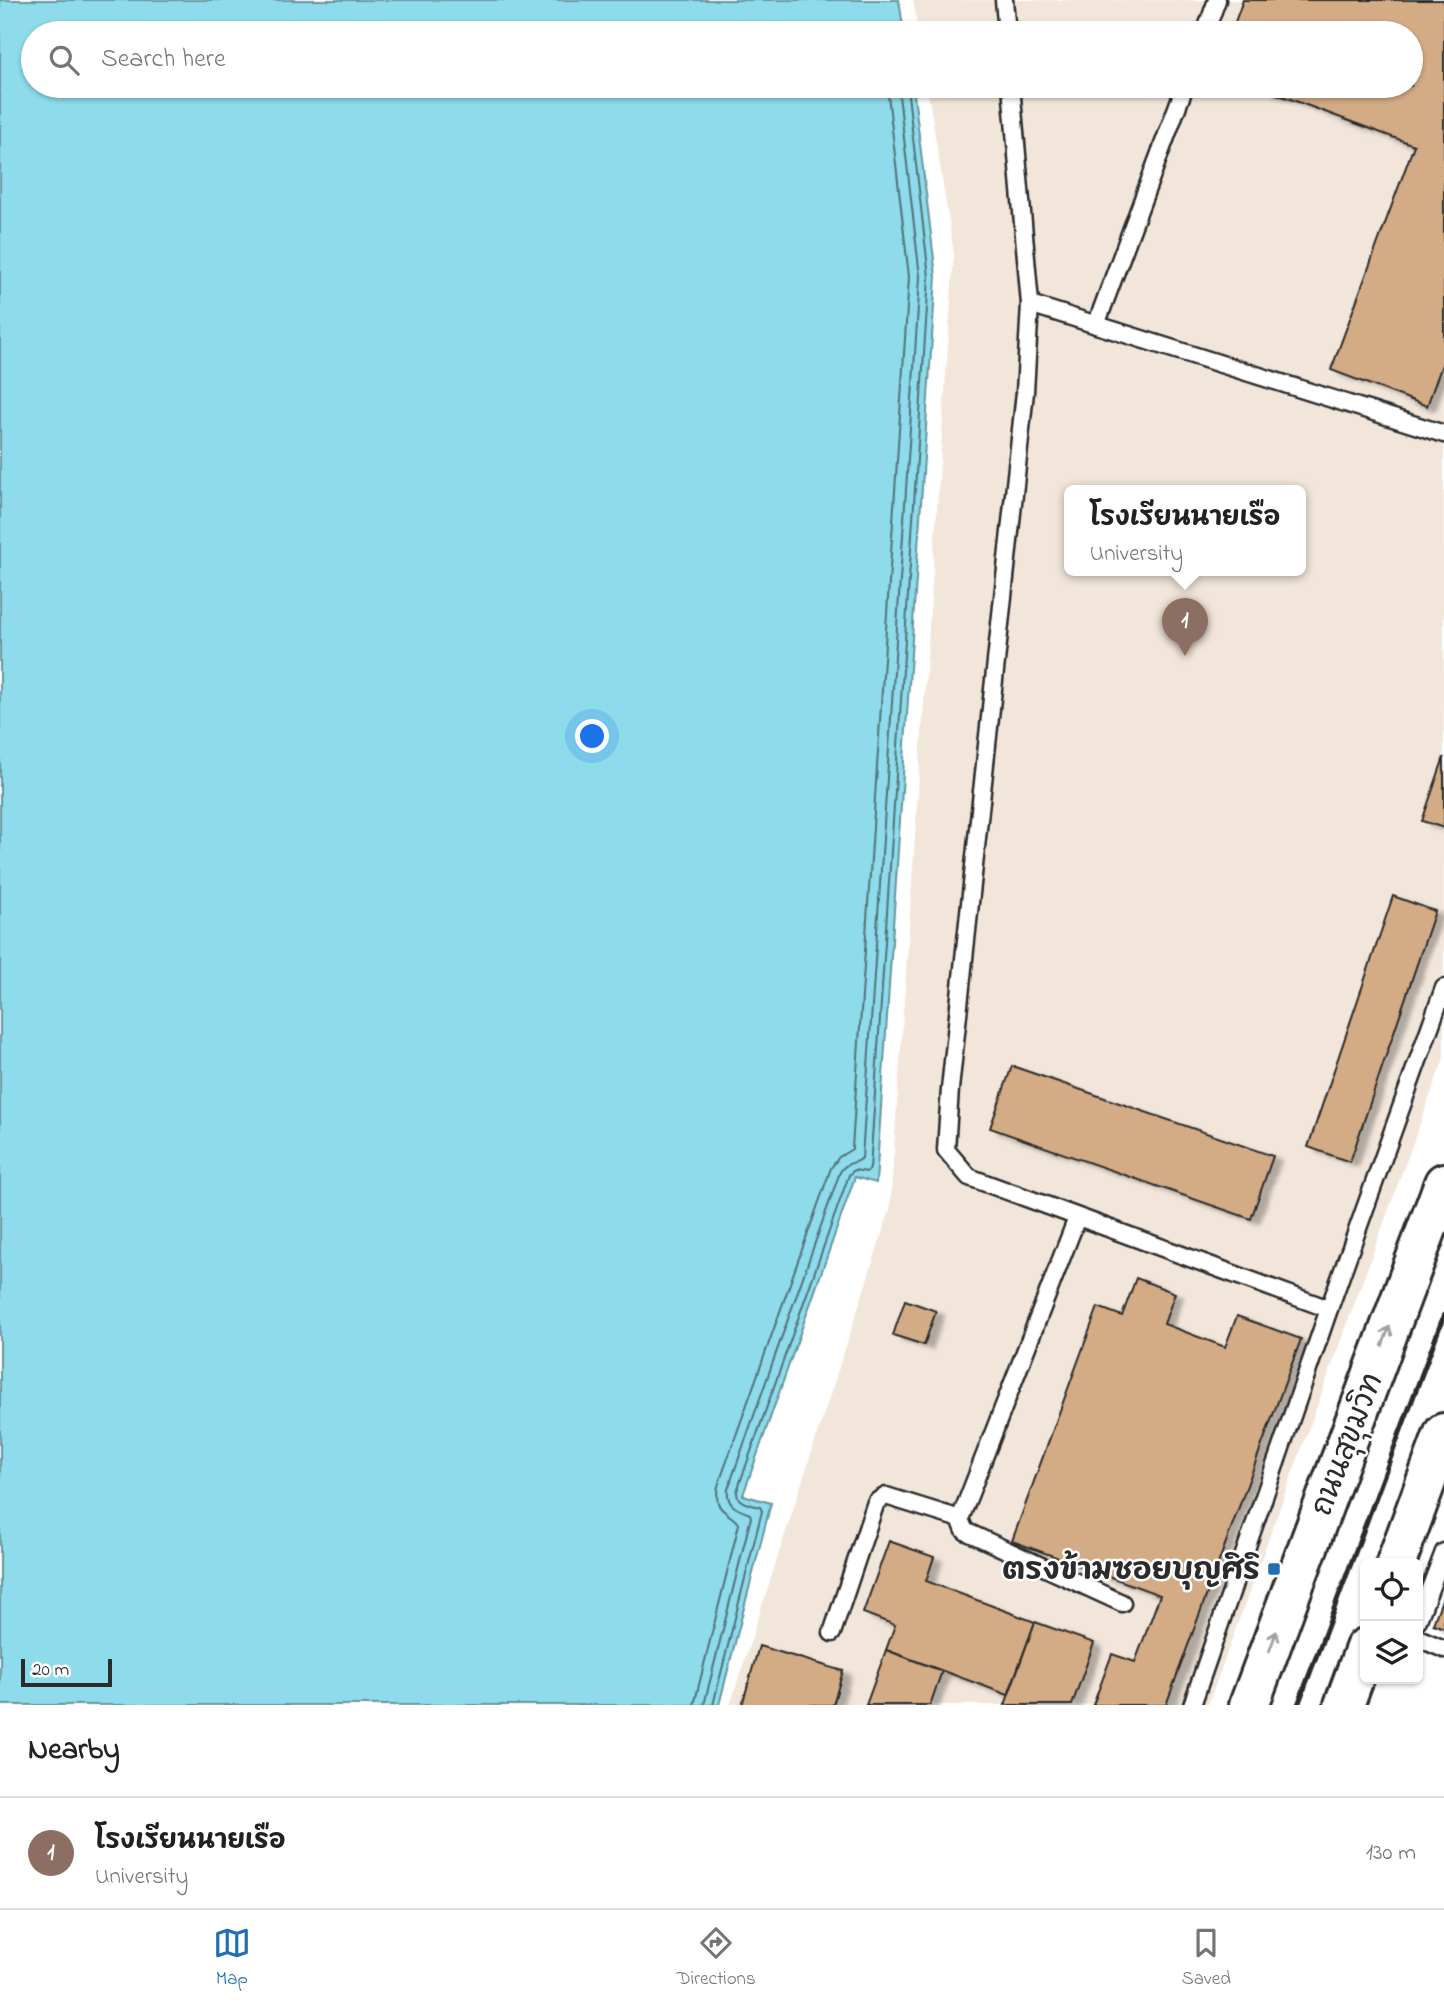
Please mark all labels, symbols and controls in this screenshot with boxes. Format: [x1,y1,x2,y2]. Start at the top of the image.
search box [21,21,1423,98]
icon: search [45,41,83,79]
text: Search here [101,41,226,79]
popup [1064,485,1306,576]
text: โรงเรียนนายเรือ [1090,500,1280,538]
text: University [1090,538,1183,571]
pin: 1 [1162,598,1208,656]
your location [575,719,609,753]
one-way arrow [1381,1325,1394,1347]
street label: ถนนสุขุมวิท [1301,1367,1396,1523]
place label: ตรงข้ามซอยบุญศิริ [1002,1550,1260,1594]
map controls [1360,1558,1423,1684]
button: locate [1360,1558,1423,1621]
marker: ตรงข้ามซอยบุญศิริ [1266,1561,1282,1577]
button: layers [1360,1621,1423,1684]
one-way arrow [1267,1630,1280,1652]
scale bar [21,1656,112,1688]
text: 20 m [32,1657,69,1684]
text: Nearby [28,1729,120,1773]
text: โรงเรียนนายเรือ [95,1823,286,1861]
text: 1 [47,1837,55,1870]
text: 130 m [1366,1837,1416,1870]
text: University [95,1861,188,1894]
tab: Map [213,1924,251,1993]
tab: Directions [677,1924,756,1993]
tab: Saved [1182,1924,1231,1993]

